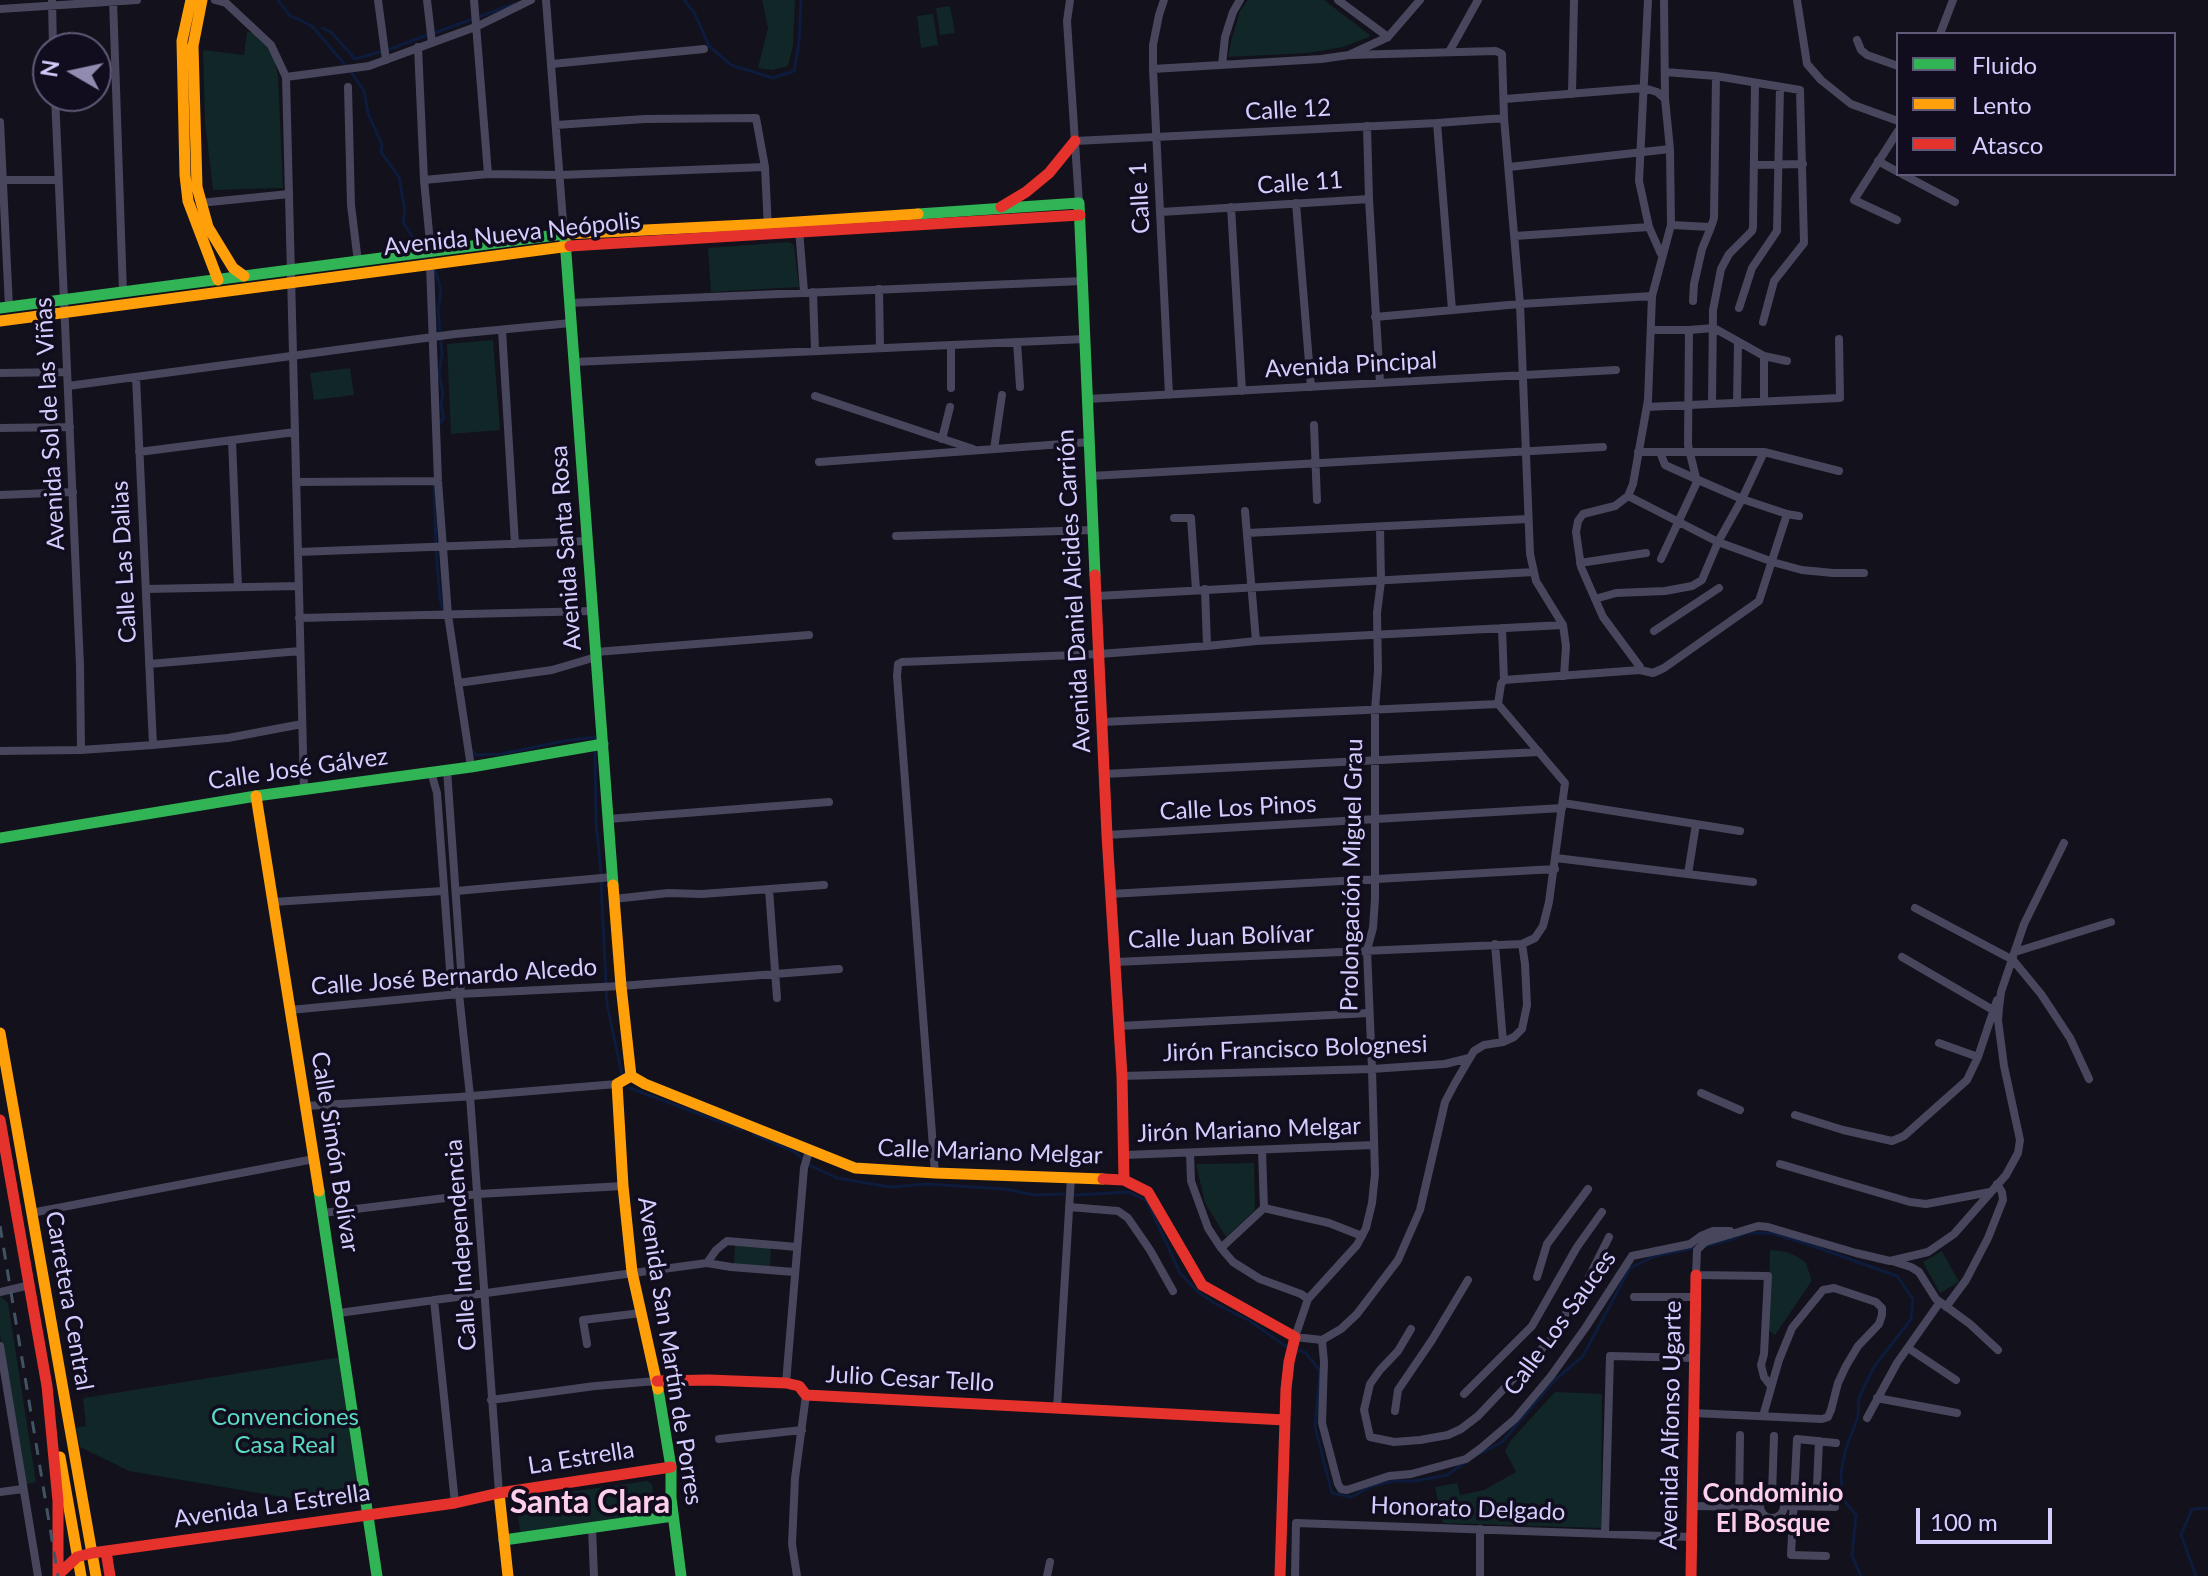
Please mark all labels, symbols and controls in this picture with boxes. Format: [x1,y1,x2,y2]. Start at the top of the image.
north arrow [32,32,112,112]
legend [1896,32,2176,176]
text: Fluido [1972,50,2037,79]
text: N [35,58,64,79]
text: Lento [1972,90,2032,119]
street label: Calle 12 [1244,93,1332,127]
text: Atasco [1972,130,2043,159]
street label: Calle 1 [1124,161,1156,235]
street label: Calle 11 [1256,166,1344,200]
street label: Avenida Nueva Neópolis [382,206,642,262]
street label: Avenida Sol de las Viñas [29,297,71,551]
street label: Avenida Pincipal [1264,346,1438,384]
street label: Avenida Daniel Alcides Carrión [1051,428,1097,754]
street label: Avenida Santa Rosa [544,444,588,652]
street label: Calle Las Dalias [105,480,143,644]
street label: Prolongación Miguel Grau [1335,738,1369,1012]
street label: Calle José Gálvez [206,742,390,796]
street label: Calle Los Pinos [1159,790,1317,826]
street label: Calle Juan Bolívar [1128,919,1314,955]
street label: Calle José Bernardo Alcedo [310,953,598,1001]
street label: Jirón Francisco Bolognesi [1162,1030,1428,1068]
street label: Calle Simón Bolívar [305,1050,365,1254]
street label: Jirón Mariano Melgar [1137,1112,1361,1148]
street label: Calle Mariano Melgar [877,1134,1103,1170]
street label: Calle Independencia [439,1138,483,1352]
street label: Avenida San Martín de Porres [631,1195,709,1507]
street label: Carretera Central [39,1209,99,1393]
street label: Calle Los Sauces [1498,1245,1622,1401]
street label: Avenida Alfonso Ugarte [1654,1300,1688,1550]
street label: Julio Cesar Tello [825,1360,995,1398]
park label: Convenciones Casa Real [211,1403,359,1459]
street label: La Estrella [526,1435,636,1481]
street label: Avenida La Estrella [172,1478,372,1534]
district label: Condominio El Bosque [1703,1478,1843,1540]
district label: Santa Clara [510,1484,670,1522]
street label: Honorato Delgado [1370,1491,1566,1527]
scale bar [1920,1492,2056,1542]
text: 100 m [1930,1507,1998,1536]

